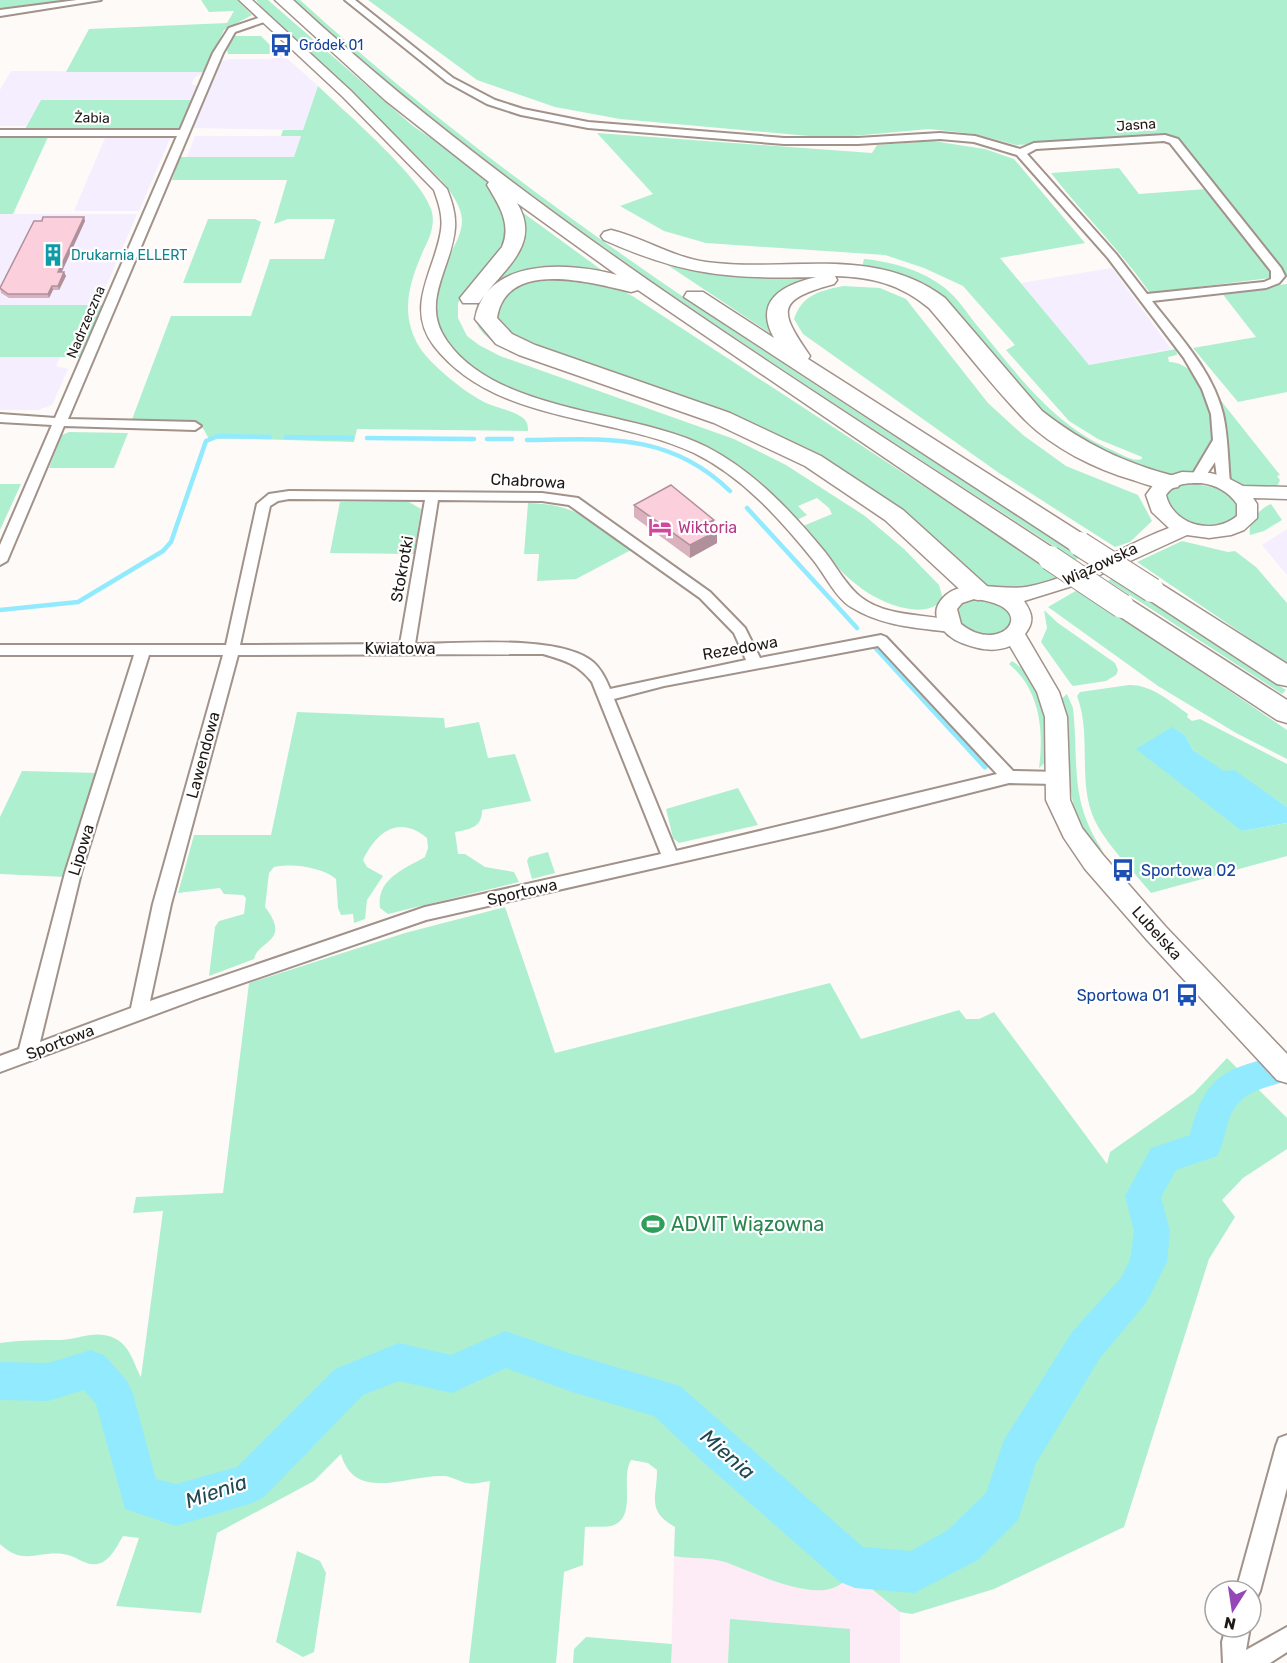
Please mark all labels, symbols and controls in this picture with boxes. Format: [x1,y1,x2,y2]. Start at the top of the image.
bus stop icon: Gródek 01 [268,32,294,58]
place label: Gródek 01 [299,37,363,54]
street label: Żabia [74,109,110,127]
street label: Jasna [1116,115,1156,135]
building icon: Drukarnia ELLERT [40,242,66,268]
place label: Drukarnia ELLERT [71,247,187,264]
street label: Nadrzeczna [63,283,109,361]
street label: Chabrowa [490,470,566,492]
hotel icon: Wiktoria [647,514,673,540]
place label: Wiktoria [678,518,737,537]
street label: Stokrotki [387,534,417,604]
street label: Wiązowska [1060,538,1140,590]
street label: Rezedowa [701,632,779,664]
street label: Kwiatowa [364,639,436,658]
street label: Lawendowa [182,710,224,800]
street label: Lipowa [64,822,98,878]
bus stop icon: Sportowa 02 [1110,857,1136,883]
place label: Sportowa 02 [1141,861,1236,880]
street label: Sportowa [485,875,559,909]
street label: Lubelska [1128,902,1186,964]
bus stop icon: Sportowa 01 [1174,982,1200,1008]
place label: Sportowa 01 [1077,986,1169,1005]
street label: Sportowa [23,1020,97,1064]
sports icon: ADVIT Wiązowna [640,1211,666,1237]
place label: ADVIT Wiązowna [671,1212,824,1236]
water label: Mienia [696,1424,760,1484]
water label: Mienia [182,1469,250,1513]
north arrow [1203,1579,1263,1639]
text: N [1222,1613,1238,1634]

